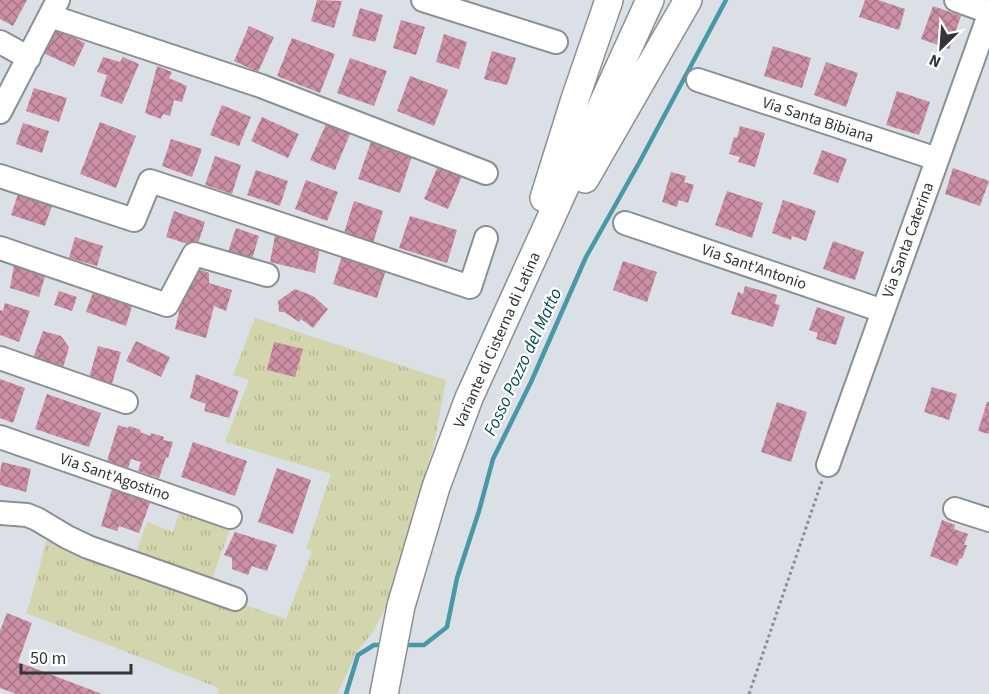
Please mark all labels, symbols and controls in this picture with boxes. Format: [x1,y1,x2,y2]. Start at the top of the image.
north arrow [911,18,971,78]
text: N [926,48,945,73]
street label: Via Santa Bibiana [759,92,877,148]
street label: Via Santa Caterina [877,179,939,301]
street label: Via Sant'Antonio [698,239,810,295]
street label: Variante di Cisterna di Latina [448,248,546,432]
water label: Fosso Pozzo del Matto [478,284,568,440]
street label: Via Sant'Agostino [57,448,173,506]
scale bar [21,637,130,675]
text: 50 m [30,646,66,671]

